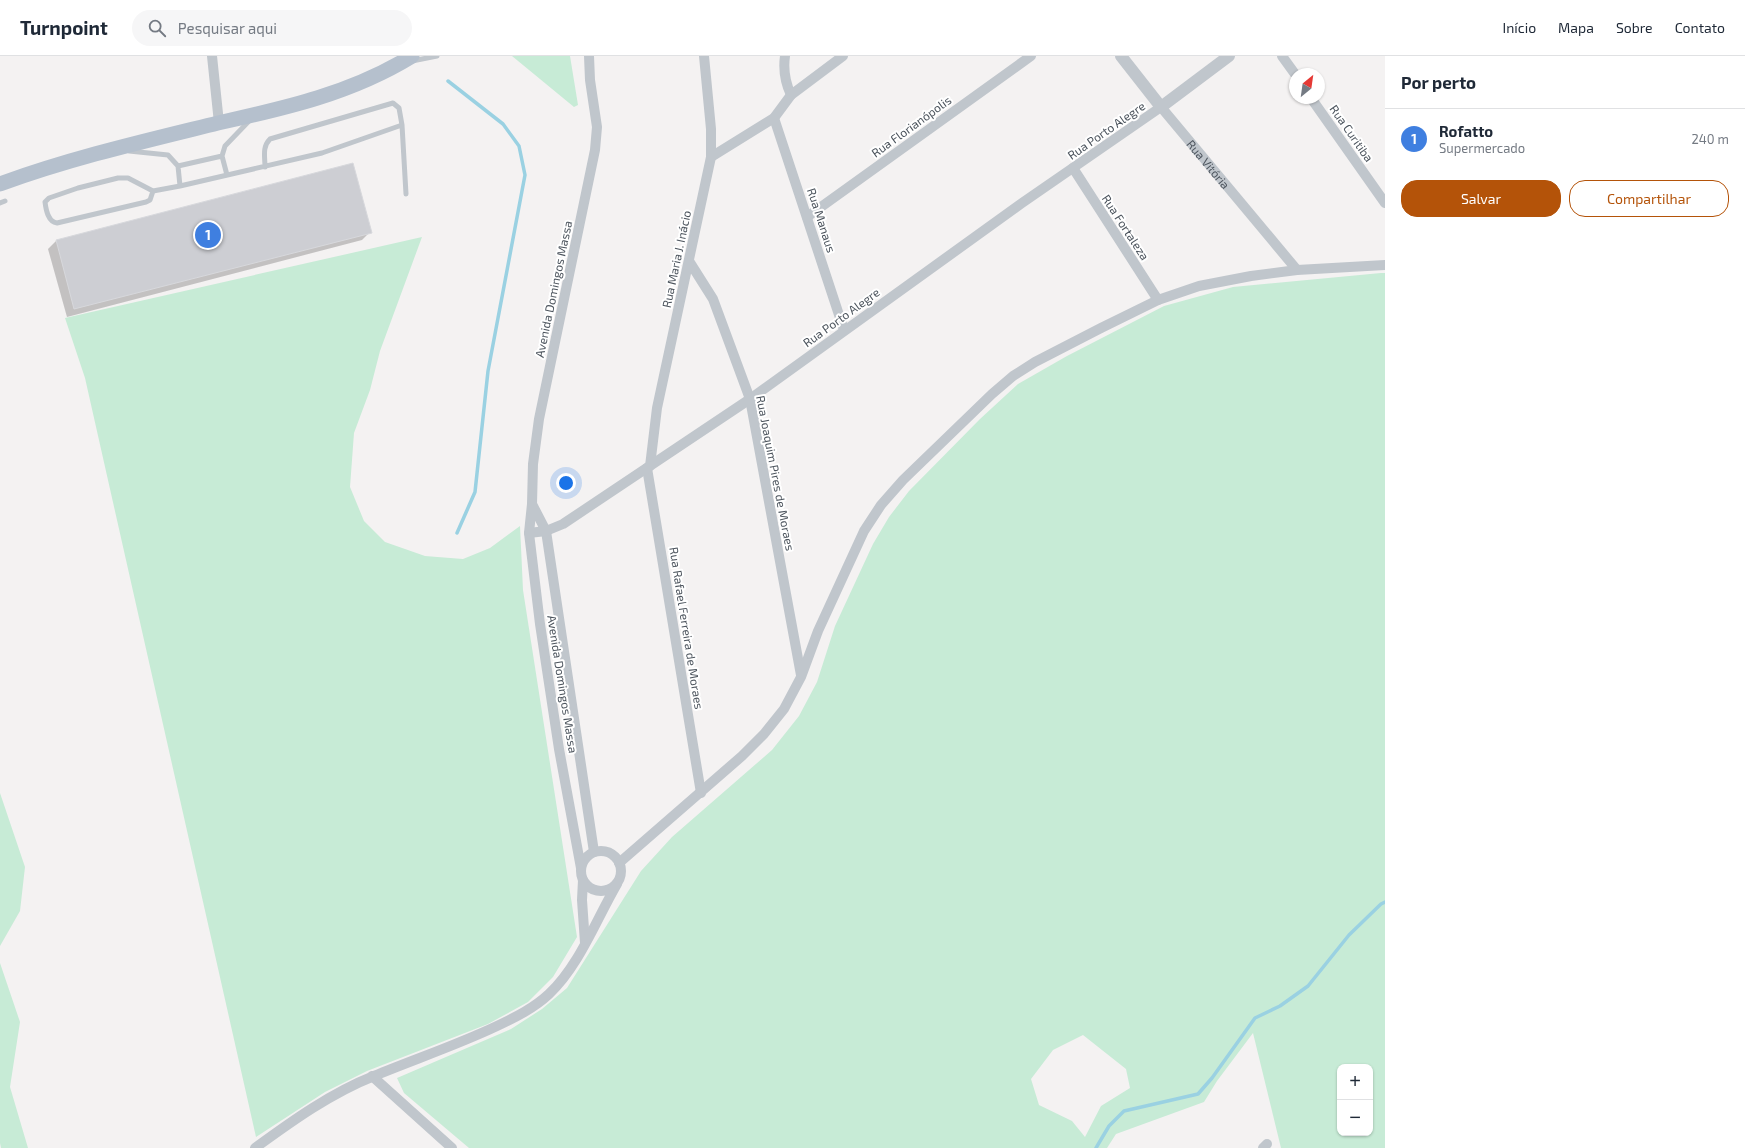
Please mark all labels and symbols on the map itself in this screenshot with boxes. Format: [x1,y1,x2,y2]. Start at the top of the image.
north arrow [1289,68,1325,104]
street label: Rua Florianópolis [868,92,954,160]
street label: Rua Porto Alegre [1065,98,1147,162]
street label: Rua Curitiba [1327,102,1377,164]
street label: Rua Vitória [1184,137,1233,191]
street label: Rua Manaus [805,186,839,254]
street label: Rua Fortaleza [1100,192,1152,262]
street label: Rua Maria J. Inácio [659,209,693,309]
street label: Avenida Domingos Massa [532,219,574,359]
pin: 1 [195,220,221,250]
street label: Rua Porto Alegre [800,285,882,349]
street label: Rua Joaquim Pires de Moraes [754,394,798,552]
your location [556,473,576,493]
street label: Rua Rafael Ferreira de Moraes [667,546,707,710]
street label: Avenida Domingos Massa [545,614,581,754]

